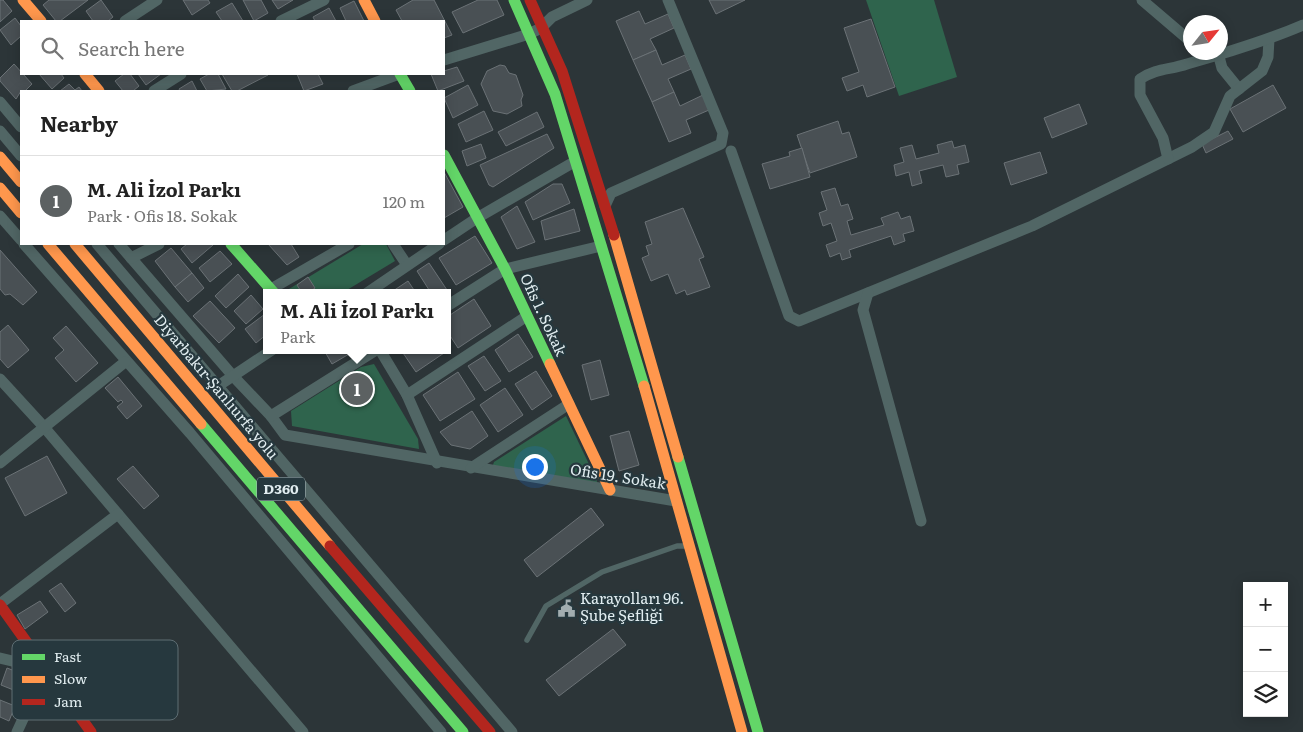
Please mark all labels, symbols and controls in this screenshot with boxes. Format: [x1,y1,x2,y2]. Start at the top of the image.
north arrow [1183,15,1228,60]
search box [20,20,445,75]
icon: search [38,34,66,62]
text: Search here [78,34,185,62]
text: Nearby [40,107,118,138]
text: M. Ali İzol Parkı [87,175,241,203]
text: 1 [53,189,59,213]
text: 120 m [382,189,425,213]
text: Park · Ofis 18. Sokak [87,203,237,227]
street label: Ofis 1. Sokak [515,269,574,360]
popup [263,289,451,354]
text: M. Ali İzol Parkı [280,296,434,324]
street label: Diyarbakır-Şanlıurfa yolu [149,308,285,464]
text: Park [280,324,315,348]
pin: 1 [341,370,373,408]
your location [522,454,548,480]
street label: Ofis 19. Sokak [569,457,669,495]
road number: D360 [257,478,305,500]
map controls [1243,582,1288,717]
button: + [1243,582,1288,627]
place label: Karayolları 96. Şube Şefliği [580,586,684,626]
public building icon: Karayolları 96. Şube Şefliği [556,598,576,618]
button: − [1243,627,1288,672]
legend [12,640,178,720]
text: Fast [54,646,82,666]
text: Slow [54,668,87,688]
button: layers [1243,672,1288,717]
text: Jam [54,691,83,711]

